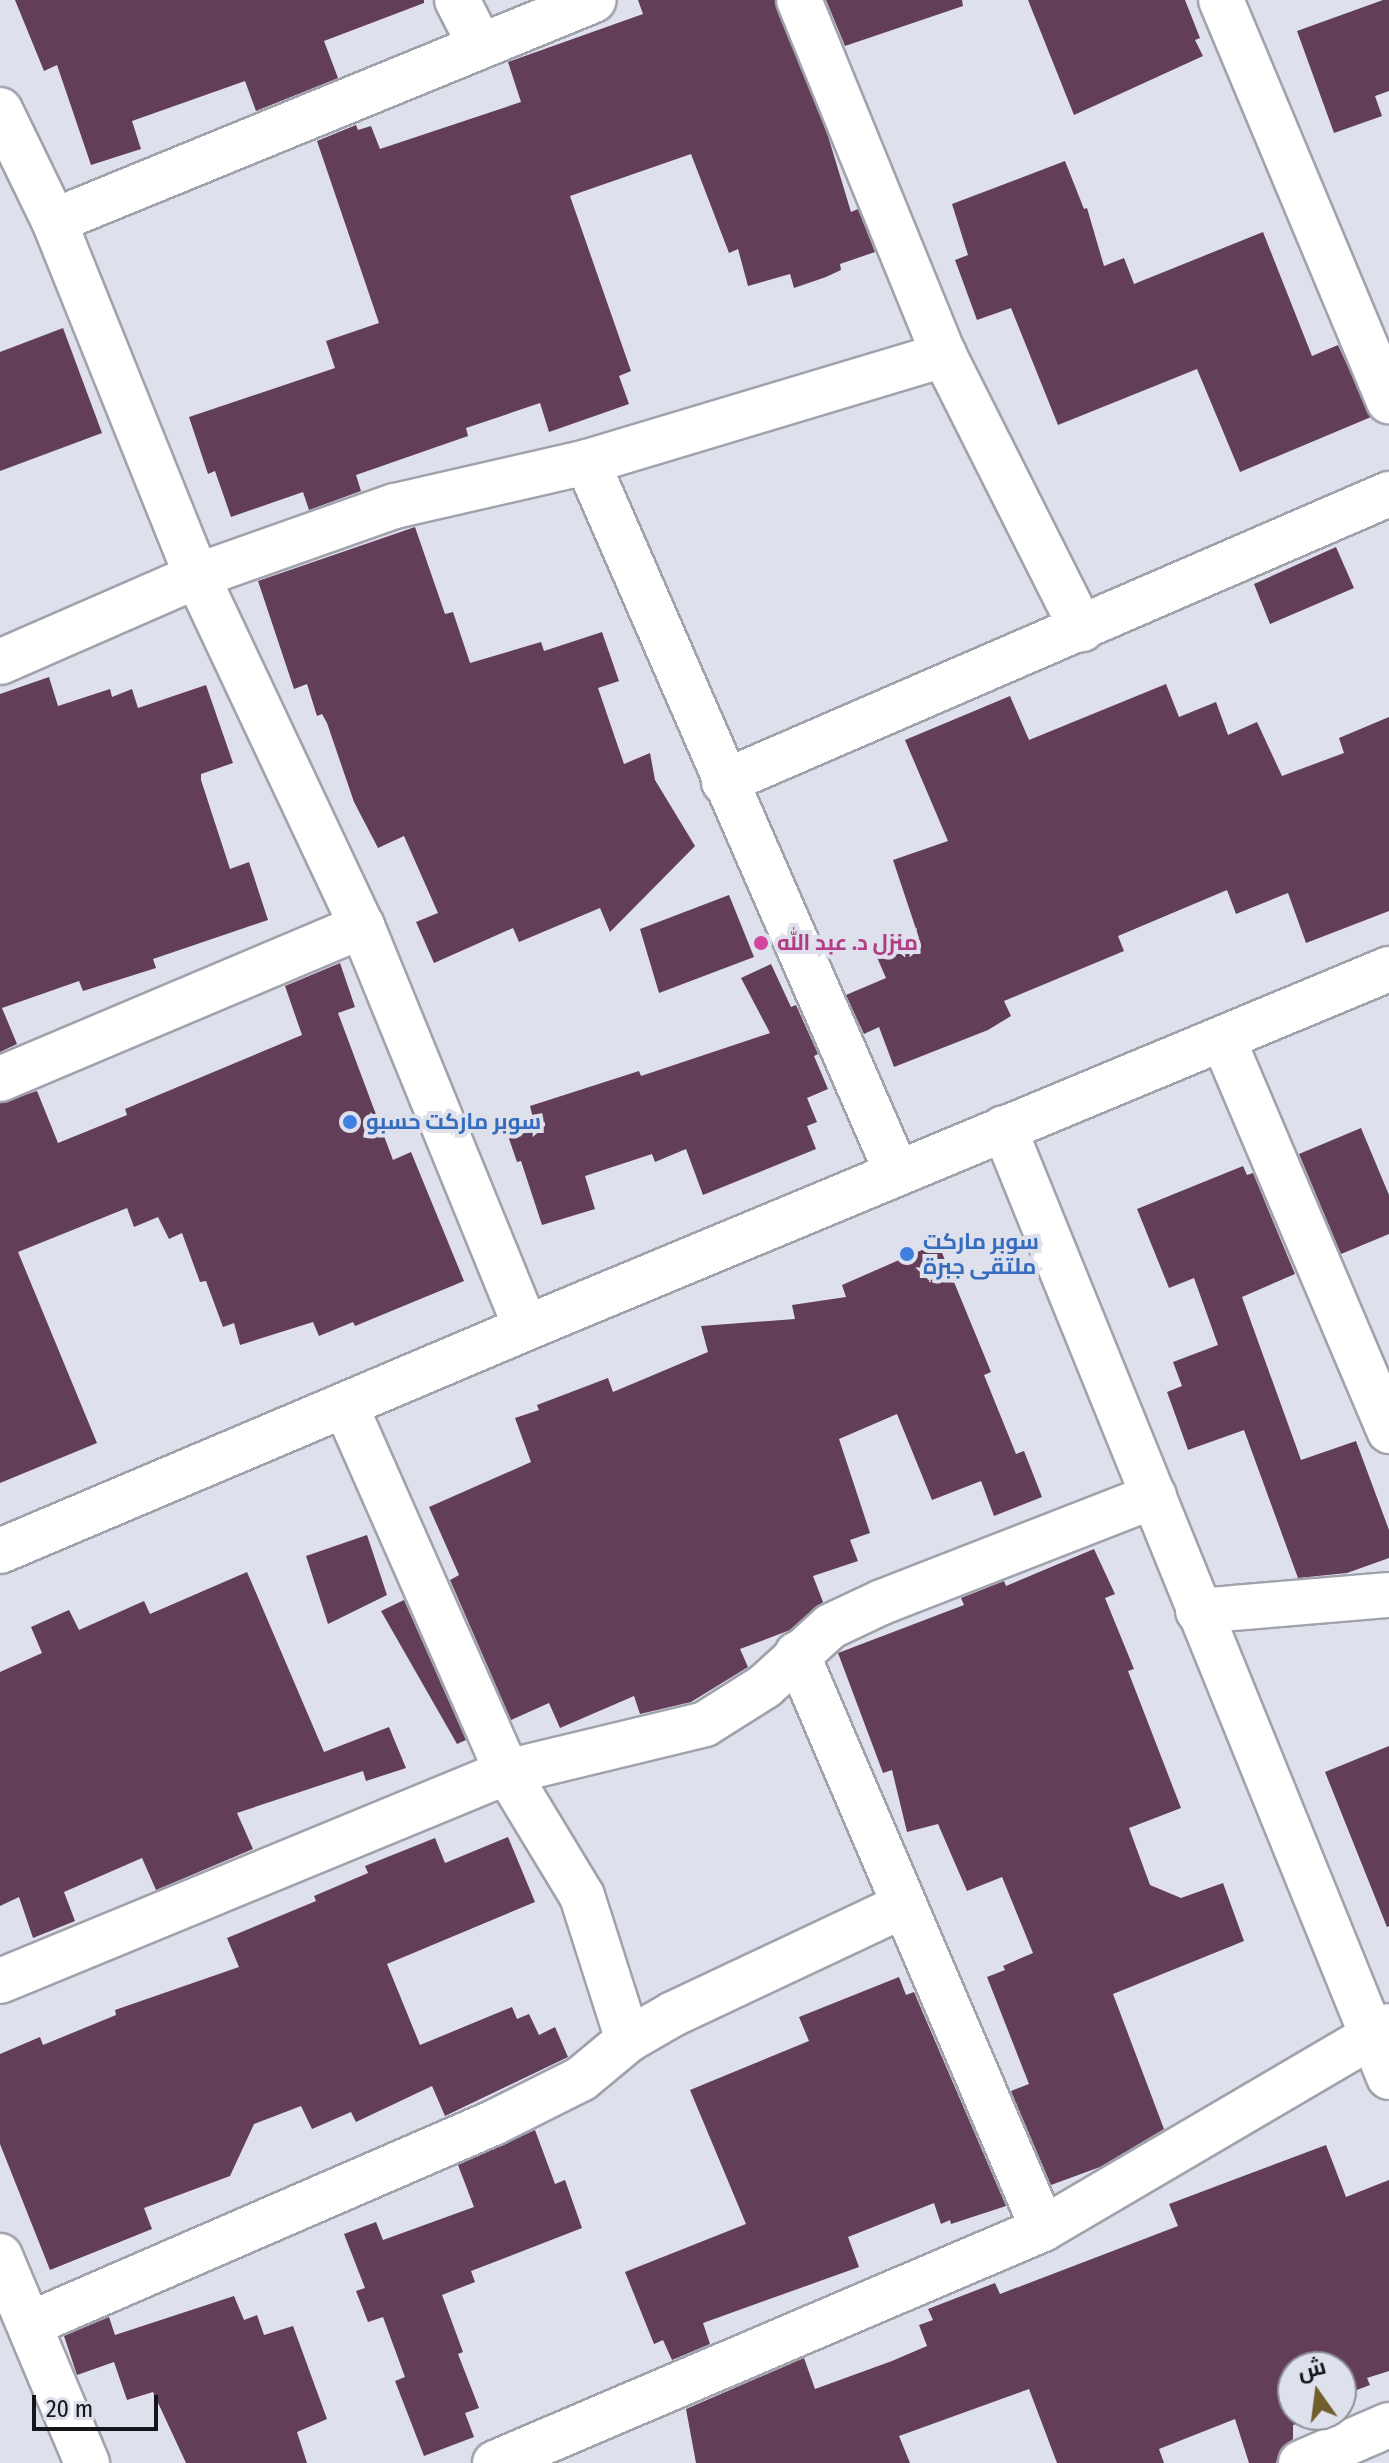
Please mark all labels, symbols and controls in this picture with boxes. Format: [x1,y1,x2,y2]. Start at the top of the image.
place label: منزل د. عبد الله [777,930,918,956]
marker: منزل د. عبد الله [752,934,770,952]
place label: سوبر ماركت حسبو [366,1109,541,1135]
marker: سوبر ماركت حسبو [341,1113,359,1131]
place label: سوبر ماركت ملتقى جبرة [923,1228,1039,1280]
marker: سوبر ماركت ملتقى جبرة [898,1245,916,1263]
north arrow [1277,2351,1357,2431]
text: ش [1295,2353,1329,2386]
scale bar [36,2379,162,2429]
text: 20 m [46,2395,93,2423]

